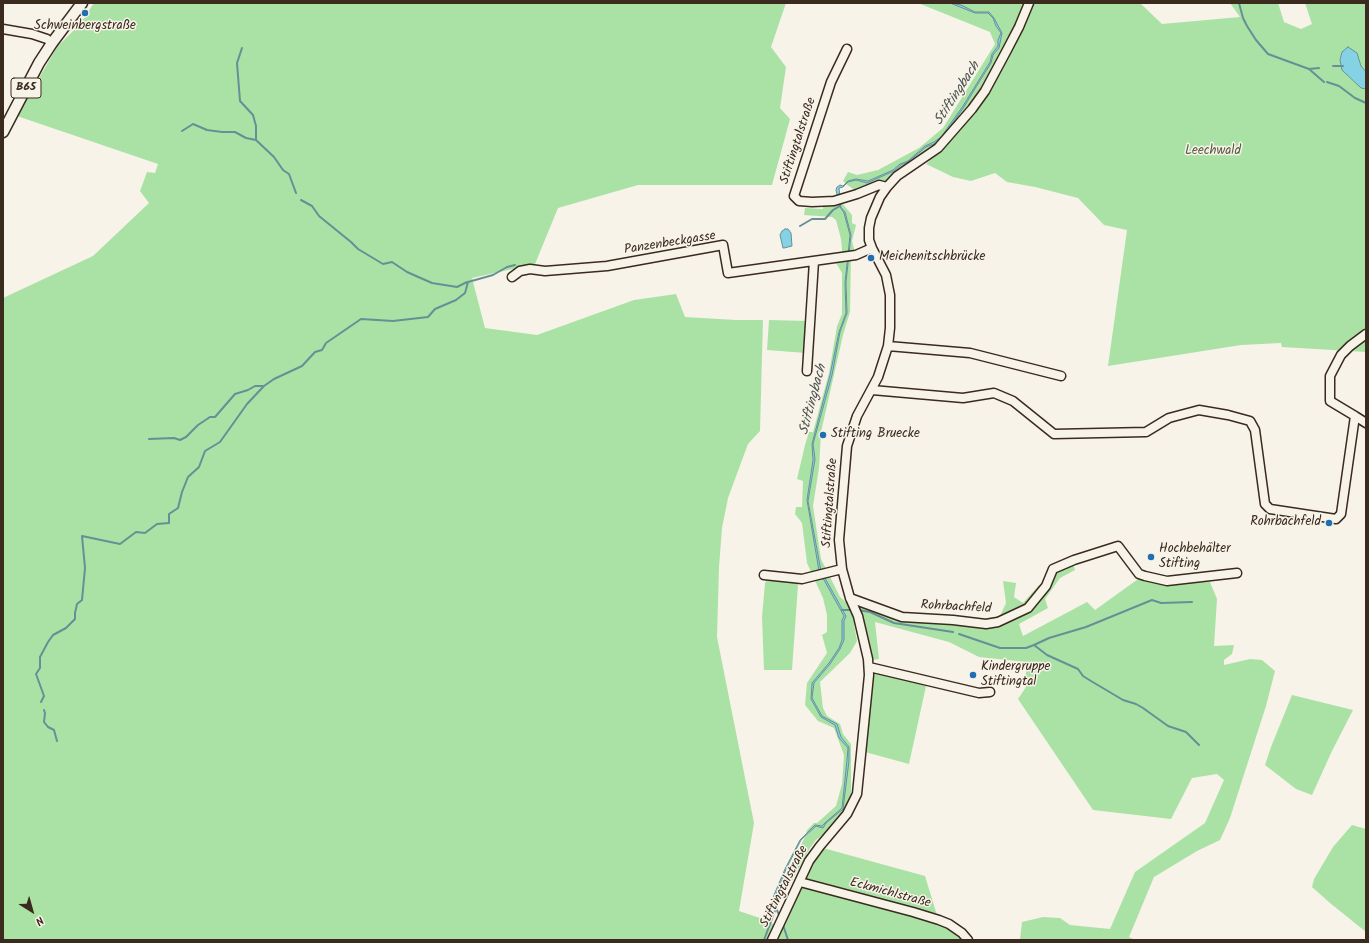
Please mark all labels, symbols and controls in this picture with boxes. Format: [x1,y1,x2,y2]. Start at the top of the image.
marker: Schweinbergstraße [80,8,90,18]
place label: Schweinbergstraße [34,19,136,35]
water label: Stiftingbach [931,59,985,129]
road number: B65 [11,78,41,98]
street label: Stiftingtalstraße [778,96,820,186]
park label: Leechwald [1185,144,1241,160]
street label: Panzenbeckgasse [623,229,717,259]
place label: Meichenitschbrücke [879,250,985,266]
marker: Meichenitschbrücke [866,253,876,263]
water label: Stiftingbach [797,363,831,437]
place label: Stifting Bruecke [831,427,920,443]
marker: Stifting Bruecke [818,430,828,440]
street label: Stiftingtalstraße [820,458,842,548]
place label: Rohrbachfeld [1250,515,1321,531]
marker: Rohrbachfeld [1324,518,1334,528]
place label: Hochbehälter Stifting [1159,542,1230,573]
marker: Hochbehälter Stifting [1146,552,1156,562]
street label: Rohrbachfeld [920,598,992,618]
place label: Kindergruppe Stiftingtal [981,660,1050,691]
marker: Kindergruppe Stiftingtal [968,670,978,680]
street label: Stiftingtalstraße [758,843,812,931]
street label: Eckmichlstraße [848,876,932,912]
north arrow [12,891,52,931]
text: N [31,911,47,930]

